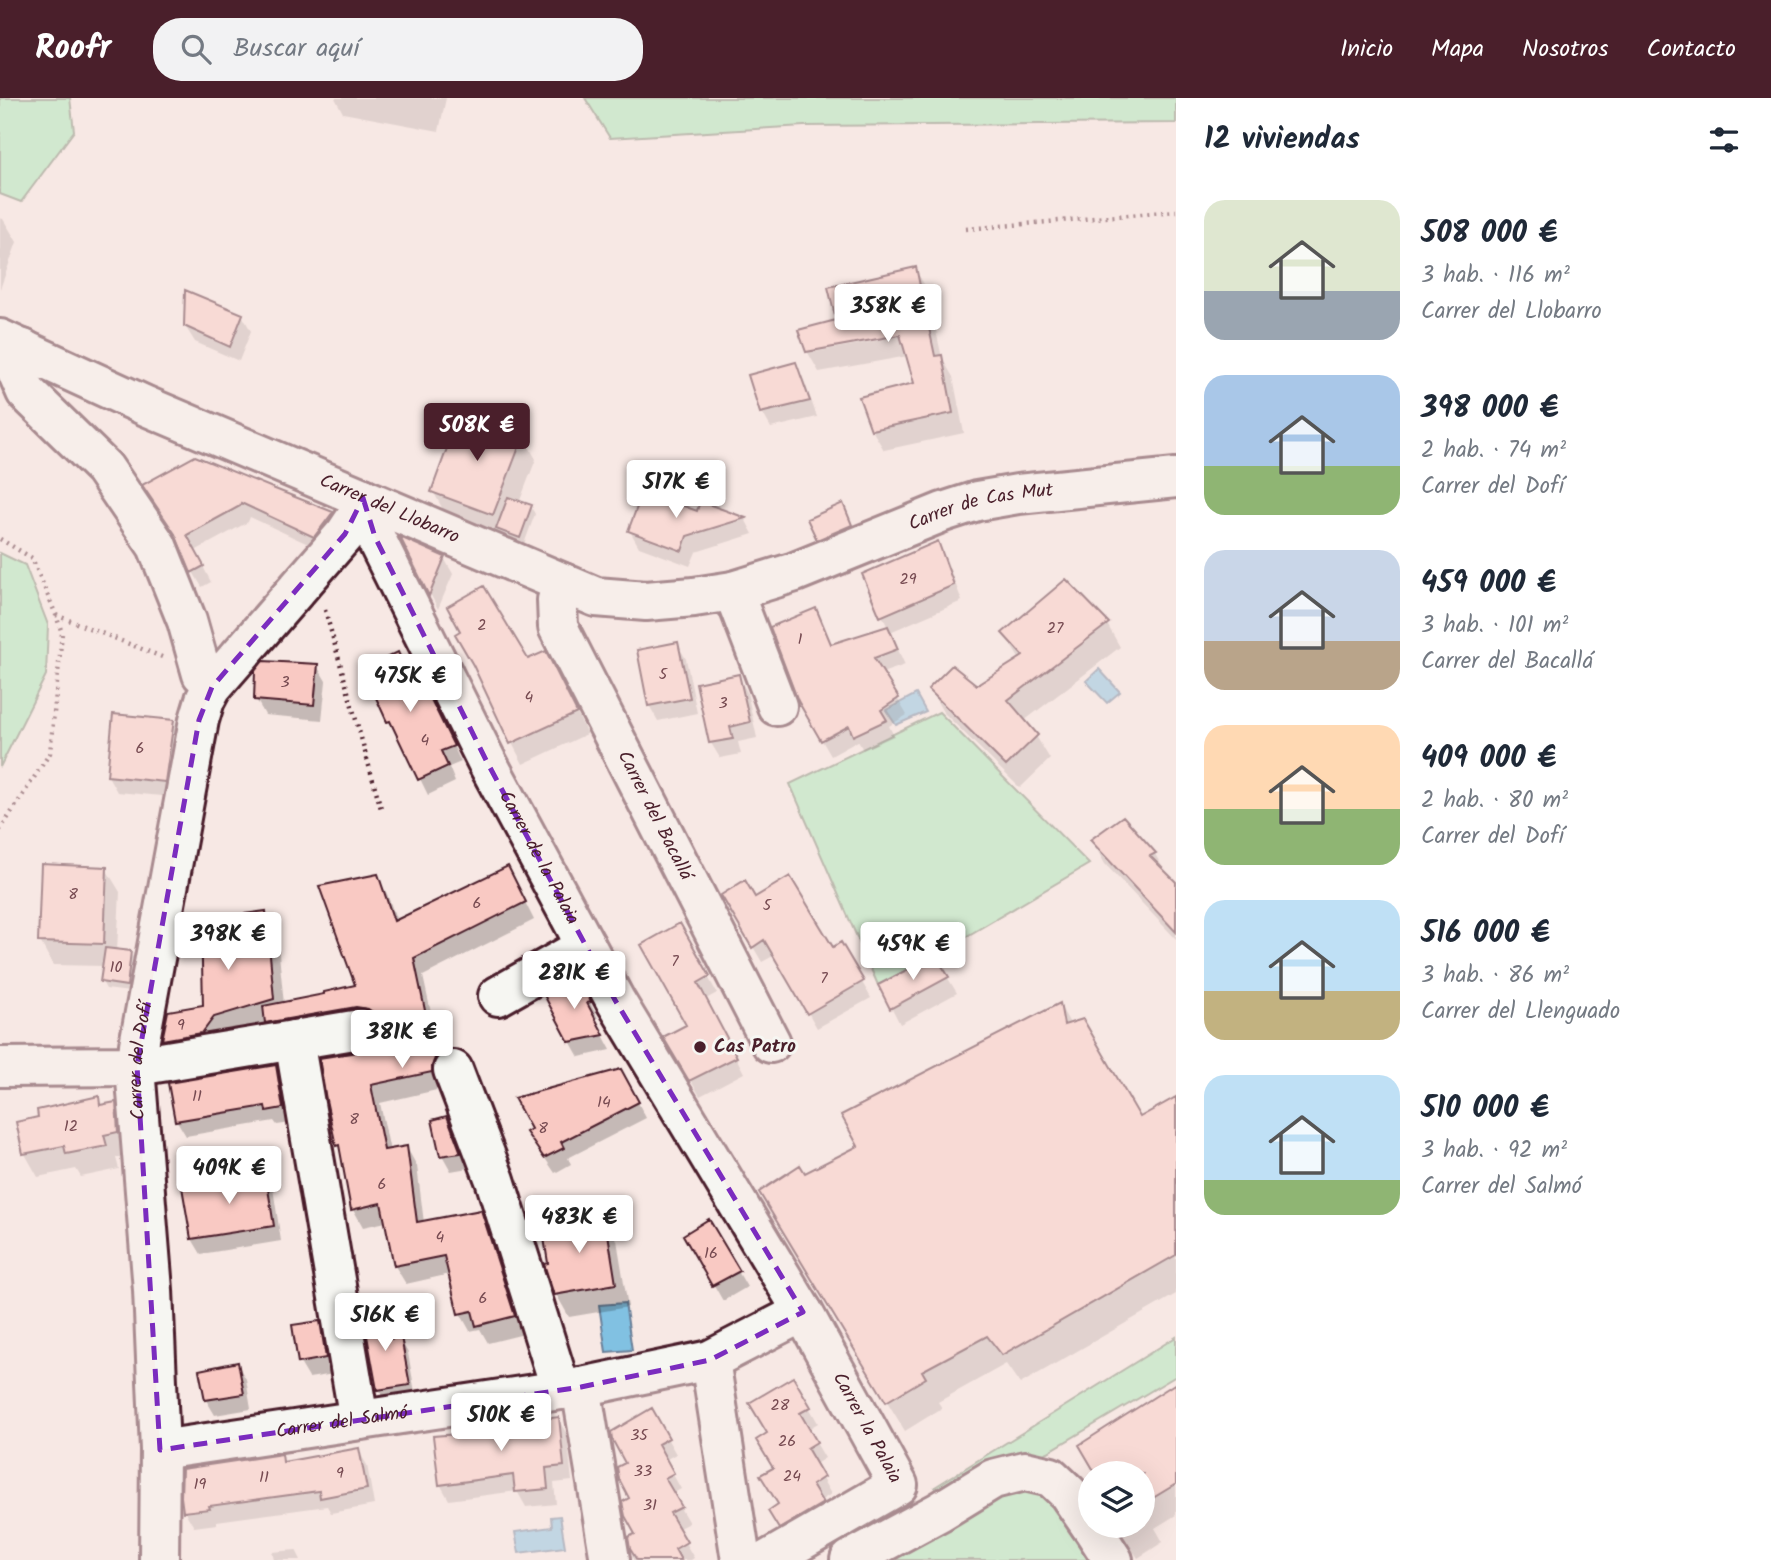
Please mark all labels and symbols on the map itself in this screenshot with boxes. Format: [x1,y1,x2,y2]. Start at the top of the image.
pin: 358K € [831,285,945,344]
pin: 508K € [420,404,534,463]
pin: 517K € [619,460,733,520]
street label: Carrer del Llobarro [315,466,464,552]
street label: Carrer de Cas Mut [904,475,1055,539]
house number: 29 [899,567,917,592]
house number: 2 [477,613,487,638]
house number: 27 [1047,616,1064,641]
house number: 1 [797,627,803,652]
pin: 475K € [353,654,467,714]
house number: 5 [659,662,669,687]
house number: 3 [280,670,290,695]
house number: 4 [525,685,534,710]
house number: 3 [718,691,728,716]
house number: 4 [421,728,430,753]
house number: 6 [136,736,144,761]
street label: Carrer del Bacallá [609,745,701,888]
street label: Carrer de la Palaia [490,785,587,930]
house number: 8 [68,882,78,907]
house number: 6 [473,891,481,916]
house number: 5 [763,893,773,918]
pin: 398K € [171,912,285,972]
pin: 459K € [856,922,970,982]
house number: 7 [671,949,679,974]
pin: 281K € [517,951,631,1011]
house number: 10 [109,955,123,980]
house number: 7 [820,966,828,991]
street label: Carrer del Dofí [121,996,162,1121]
pin: 381K € [345,1010,459,1070]
house number: 9 [177,1013,185,1038]
place label: Cas Patro [714,1032,796,1062]
marker: Cas Patro [692,1039,708,1055]
house number: 11 [192,1084,202,1109]
house number: 14 [597,1090,611,1115]
house number: 8 [349,1107,359,1132]
house number: 12 [64,1114,78,1139]
house number: 8 [538,1116,548,1141]
pin: 409K € [172,1146,286,1206]
house number: 6 [378,1172,386,1197]
pin: 483K € [522,1196,636,1255]
house number: 4 [436,1225,445,1250]
house number: 16 [704,1241,718,1266]
house number: 6 [479,1286,487,1311]
pin: 516K € [328,1294,442,1353]
street label: Carrer la Palaia [824,1367,909,1489]
house number: 28 [771,1393,790,1418]
pin: 510K € [444,1394,558,1453]
street label: Carrer del Salmó [274,1398,411,1447]
house number: 35 [630,1423,649,1448]
house number: 26 [778,1429,796,1454]
house number: 33 [634,1459,652,1484]
house number: 9 [336,1461,344,1486]
house number: 24 [783,1464,801,1489]
house number: 11 [259,1465,269,1490]
house number: 19 [194,1472,207,1497]
house number: 31 [643,1493,657,1518]

